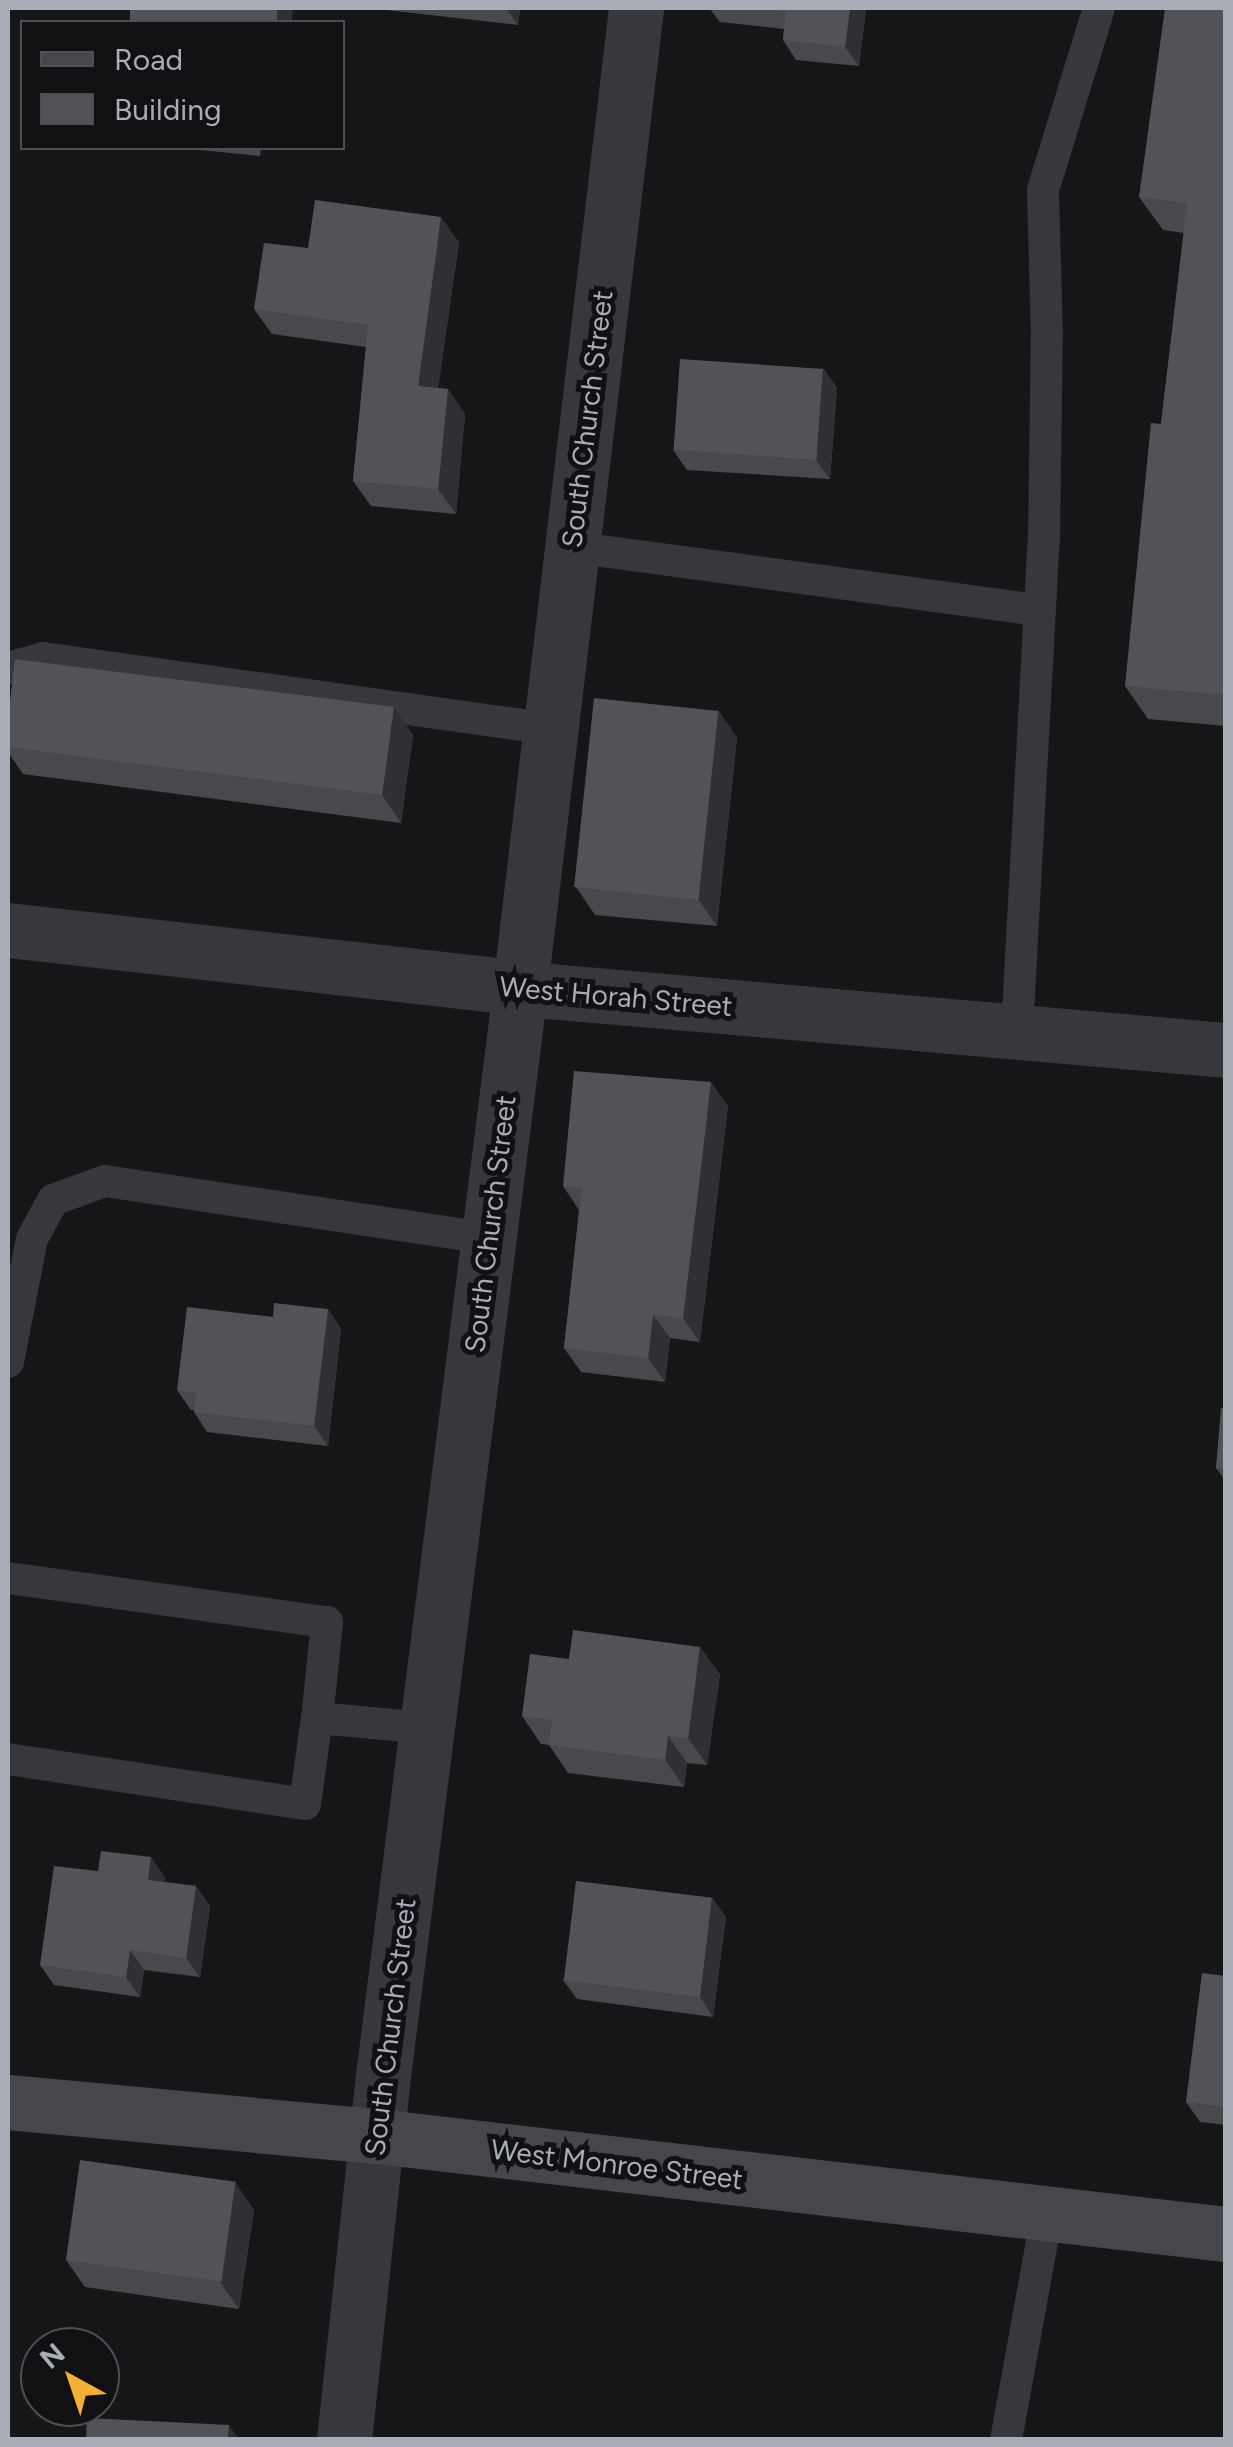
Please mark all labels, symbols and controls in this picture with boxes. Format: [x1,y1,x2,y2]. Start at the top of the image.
legend [20,20,345,150]
text: Road [114,41,183,78]
text: Building [114,91,222,128]
street label: South Church Street [555,288,619,550]
street label: West Horah Street [498,969,734,1023]
street label: South Church Street [458,1093,522,1355]
street label: South Church Street [358,1896,422,2158]
street label: West Monroe Street [489,2132,745,2196]
north arrow [20,2327,120,2427]
text: N [33,2336,71,2376]

